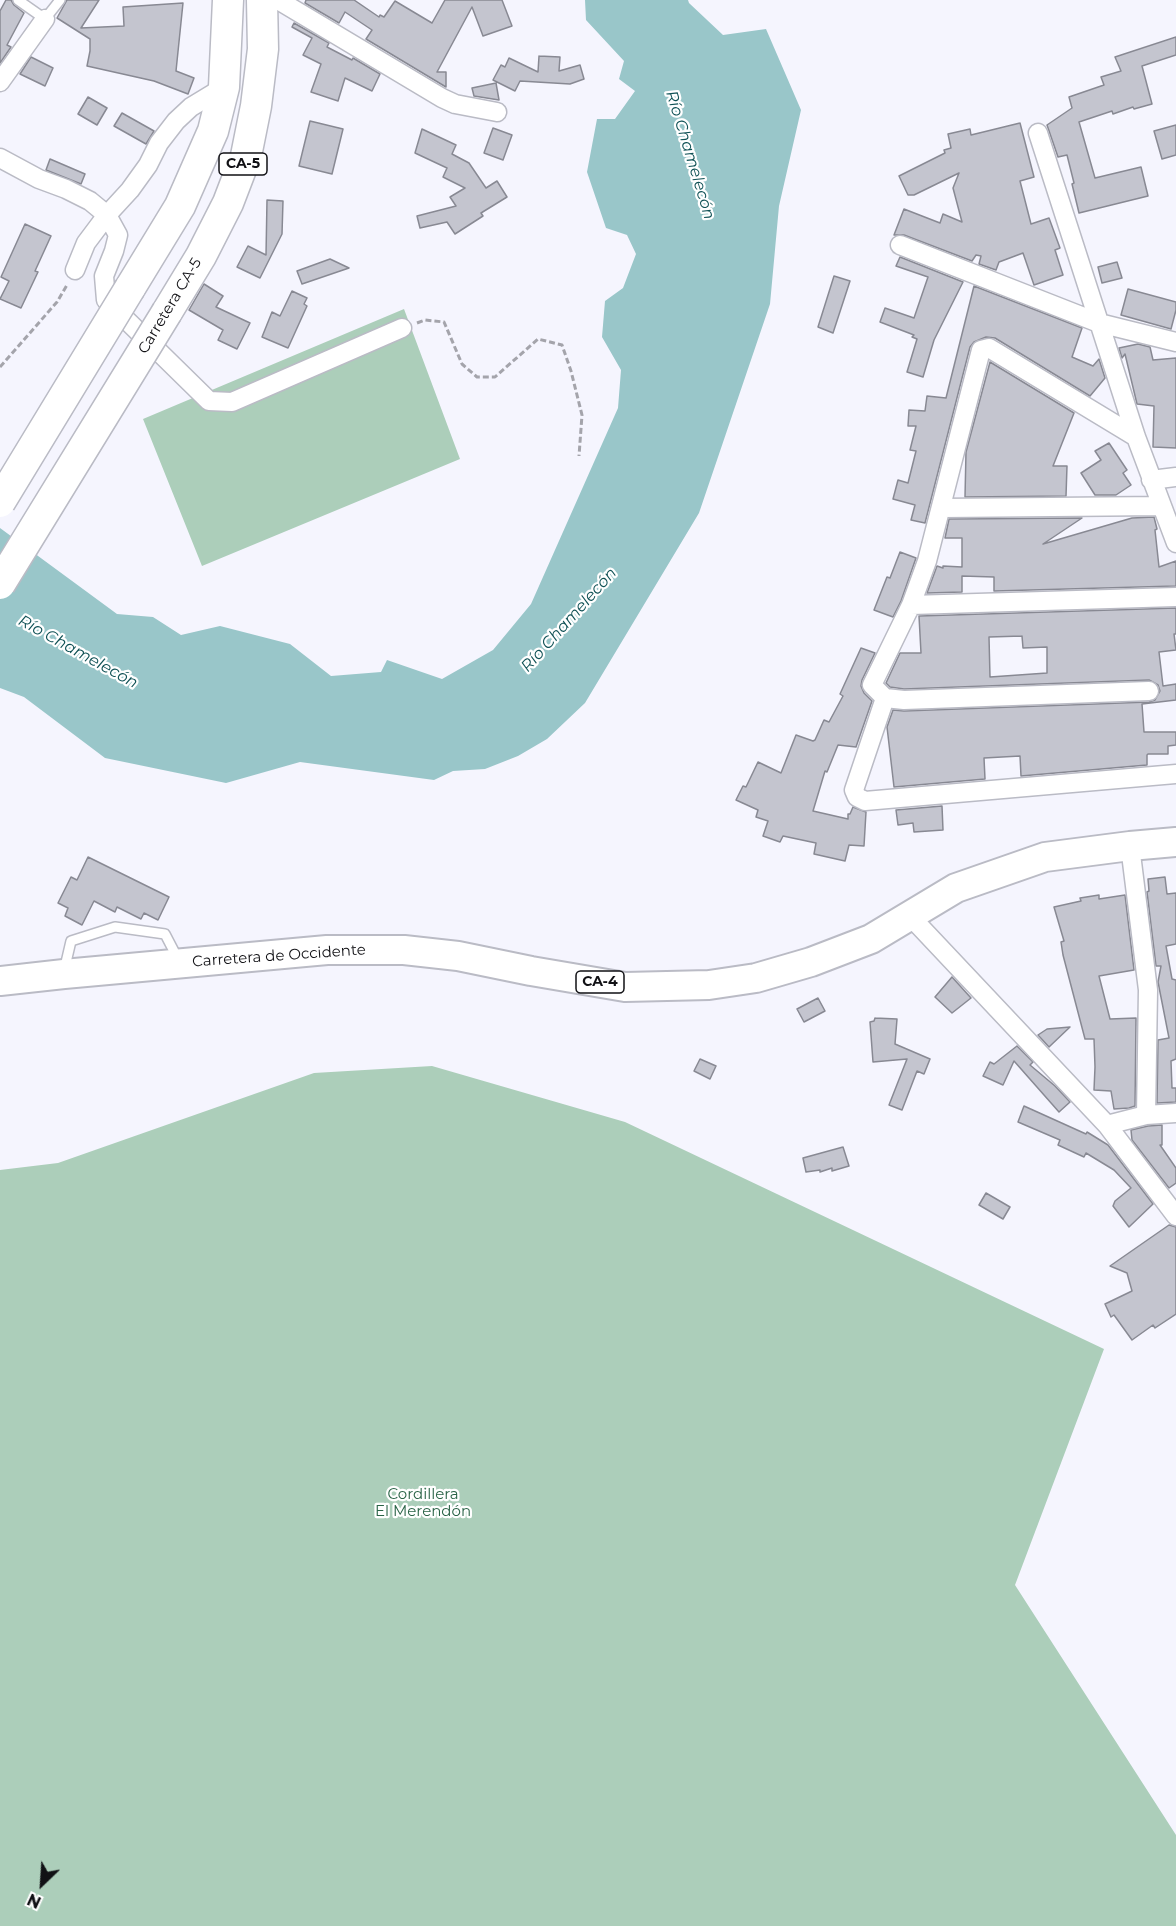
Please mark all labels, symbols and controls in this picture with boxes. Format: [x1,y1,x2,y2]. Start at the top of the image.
water label: Río Chamelecón [661,88,719,222]
road number: CA-5 [219,153,267,175]
street label: Carretera CA-5 [134,255,206,357]
water label: Río Chamelecón [517,564,621,676]
water label: Río Chamelecón [15,611,141,693]
street label: Carretera de Occidente [192,941,366,971]
road number: CA-4 [576,971,624,993]
park label: Cordillera El Merendón [375,1486,471,1521]
north arrow [12,1854,72,1914]
text: N [24,1889,44,1912]

